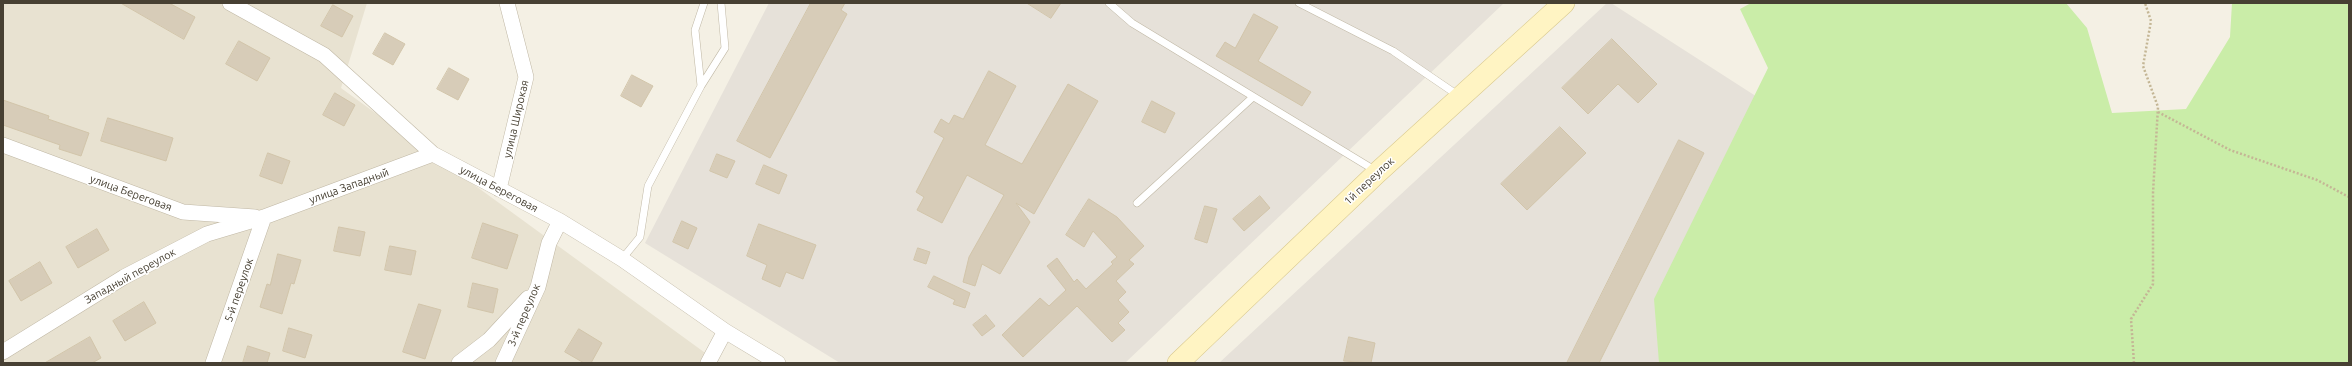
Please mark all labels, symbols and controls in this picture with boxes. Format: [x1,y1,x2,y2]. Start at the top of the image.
street label: улица Широкая [501,79,531,159]
street label: 1й переулок [1341,154,1397,208]
street label: улица Береговая [458,163,540,215]
street label: улица Западный [307,165,391,207]
street label: улица Береговая [88,172,174,214]
street label: Западный переулок [82,245,178,307]
street label: 5-й переулок [222,256,256,324]
street label: 3-й переулок [505,282,543,348]

